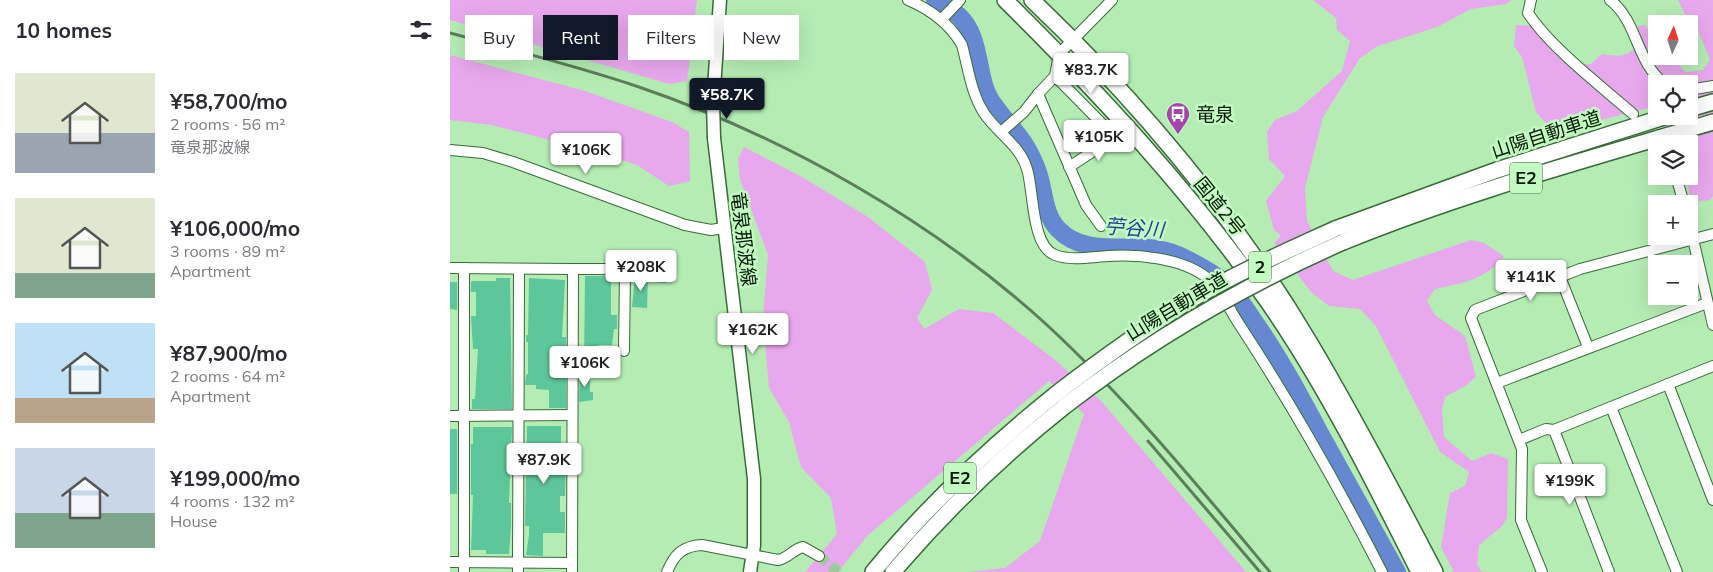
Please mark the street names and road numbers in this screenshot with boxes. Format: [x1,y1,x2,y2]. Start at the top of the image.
street label: 山陽自動車道 [1488,105,1604,163]
road number: E2 [1510,162,1542,194]
street label: 国道2号 [1189,172,1251,240]
street label: 竜泉那波線 [726,190,762,288]
road number: 2 [1249,252,1271,282]
street label: 山陽自動車道 [1121,266,1231,346]
road number: E2 [944,462,976,493]

